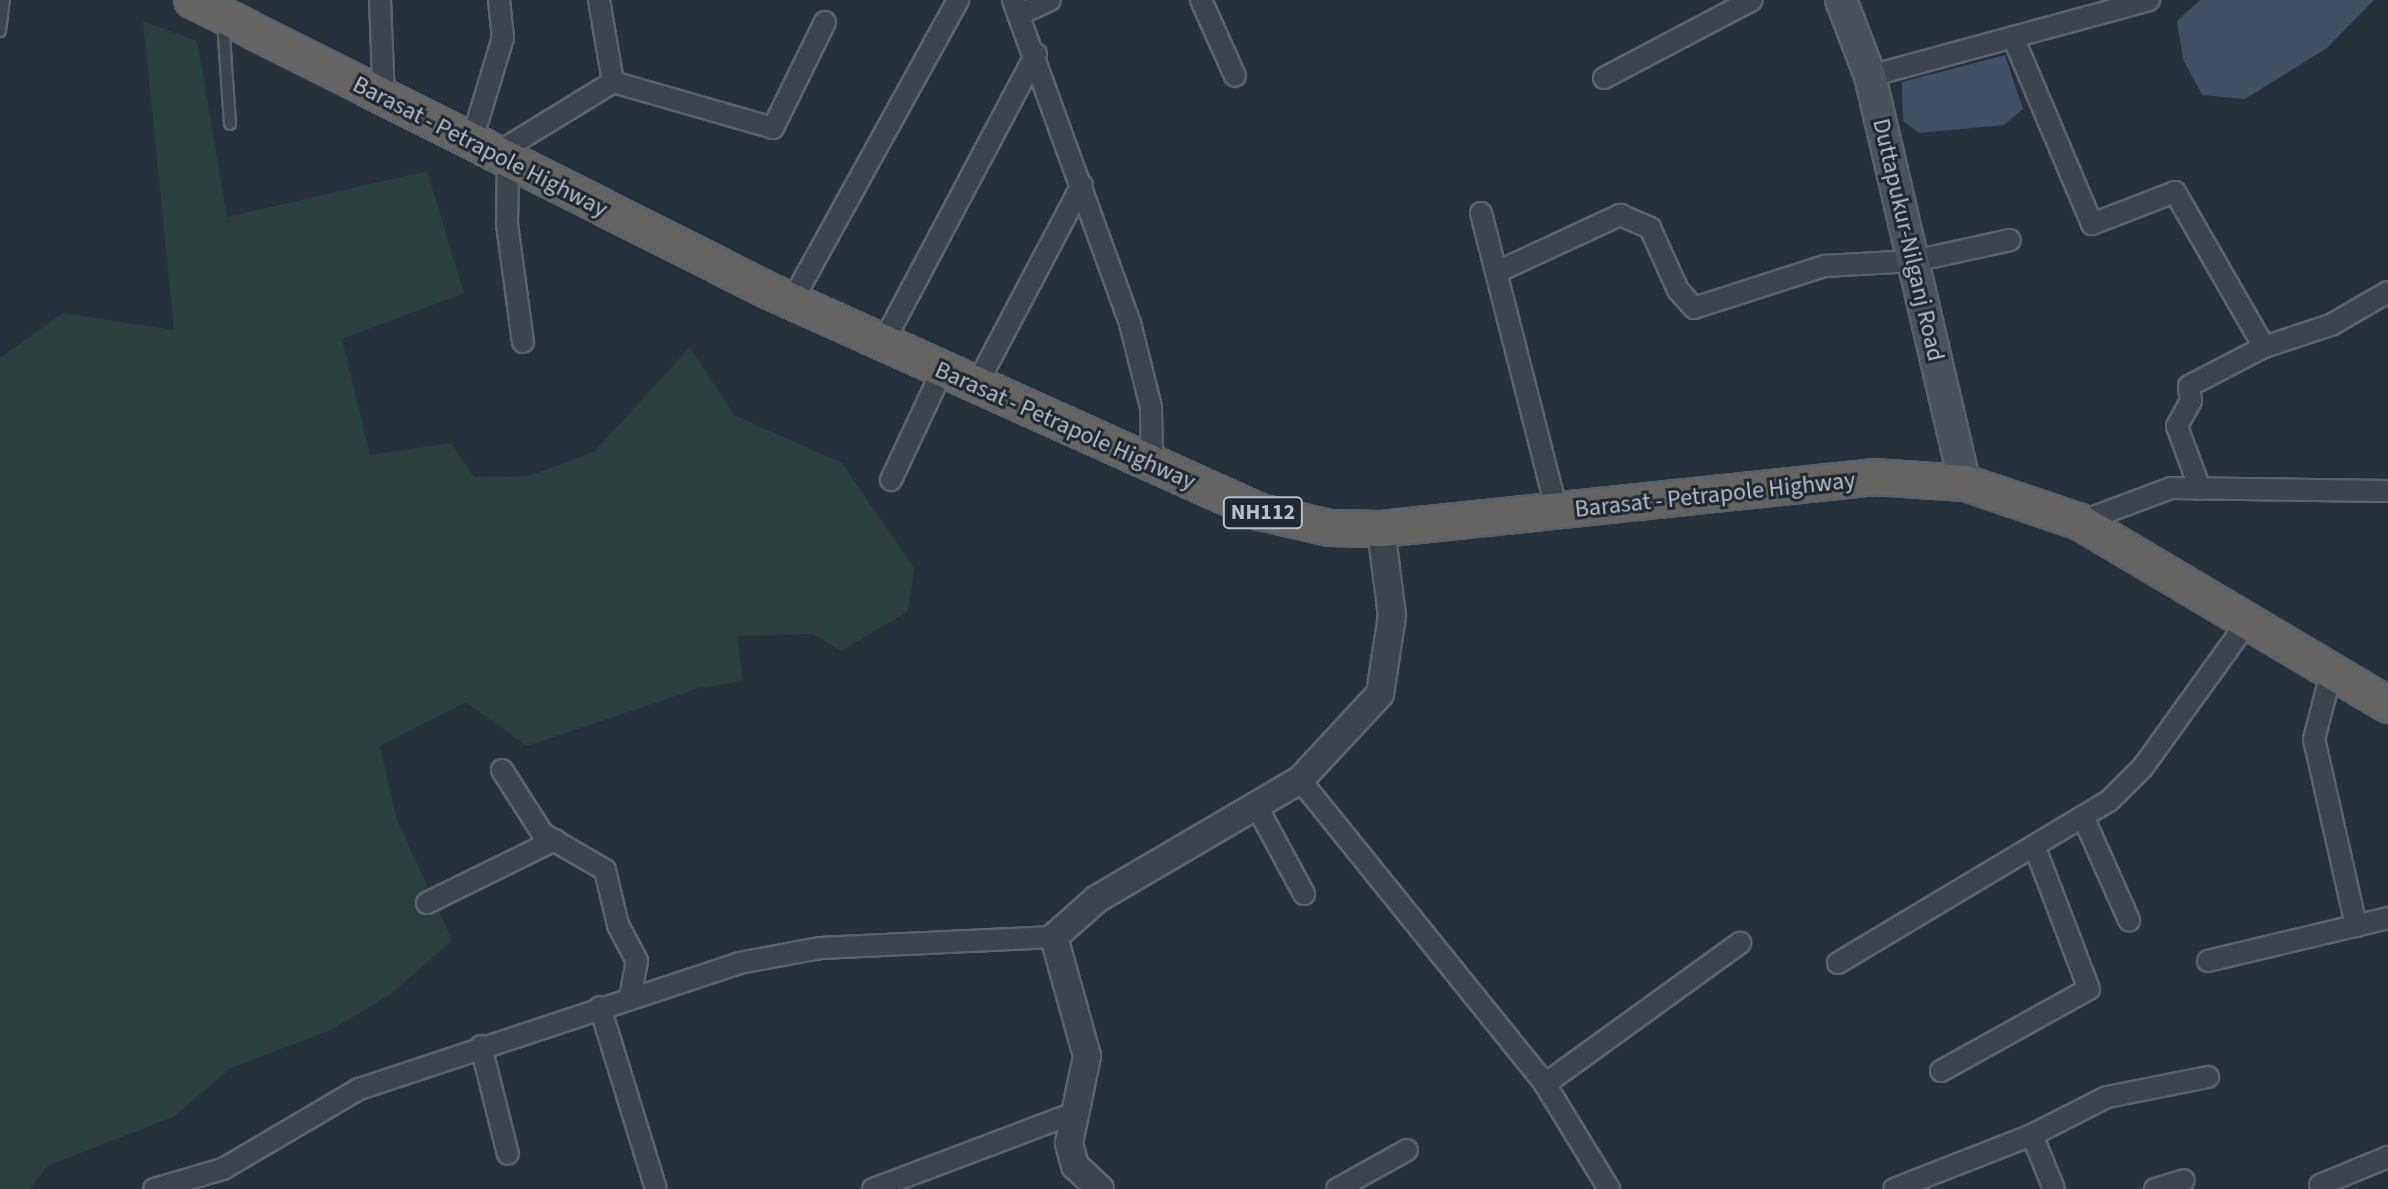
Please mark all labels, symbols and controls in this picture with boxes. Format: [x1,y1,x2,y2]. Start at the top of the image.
street label: Barasat - Petrapole Highway [348,70,612,224]
street label: Duttapukur-Nilganj Road [1866,116,1950,364]
street label: Barasat - Petrapole Highway [930,356,1200,496]
street label: Barasat - Petrapole Highway [1573,466,1857,524]
road number: NH112 [1221,495,1305,531]

